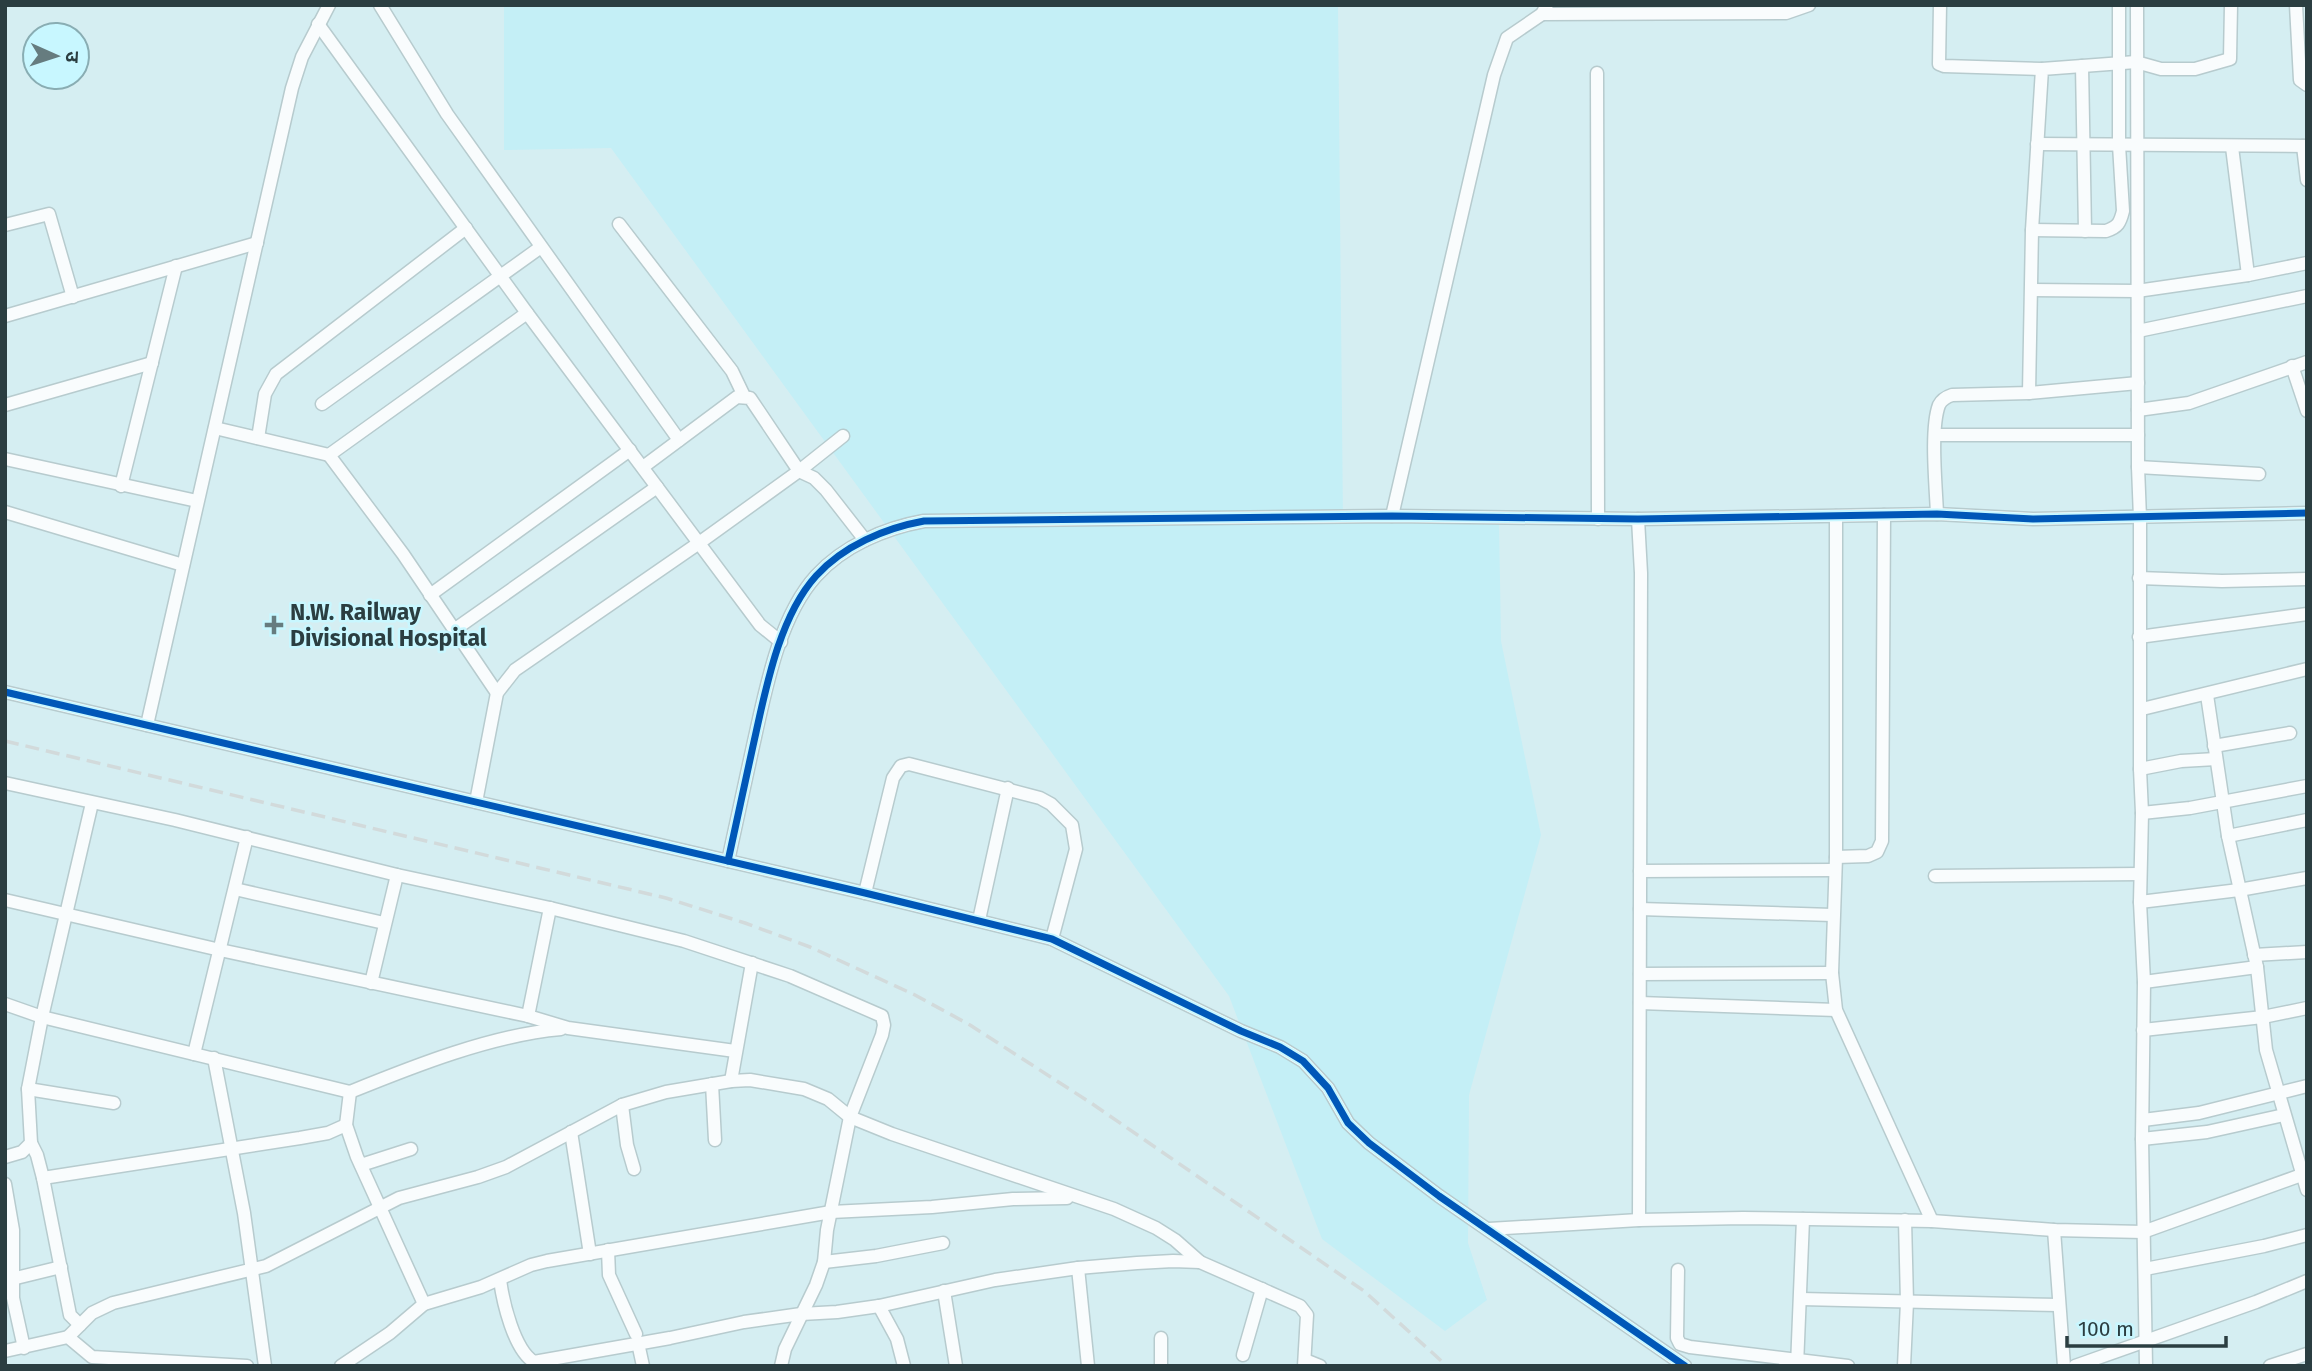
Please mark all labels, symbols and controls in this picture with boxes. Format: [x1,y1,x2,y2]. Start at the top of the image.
north arrow [21,21,91,91]
text: उ [61,51,84,64]
place label: N.W. Railway Divisional Hospital [290,598,487,652]
marker: N.W. Railway Divisional Hospital [264,615,284,635]
scale bar [2067,1304,2226,1348]
text: 100 m [2078,1316,2134,1342]

